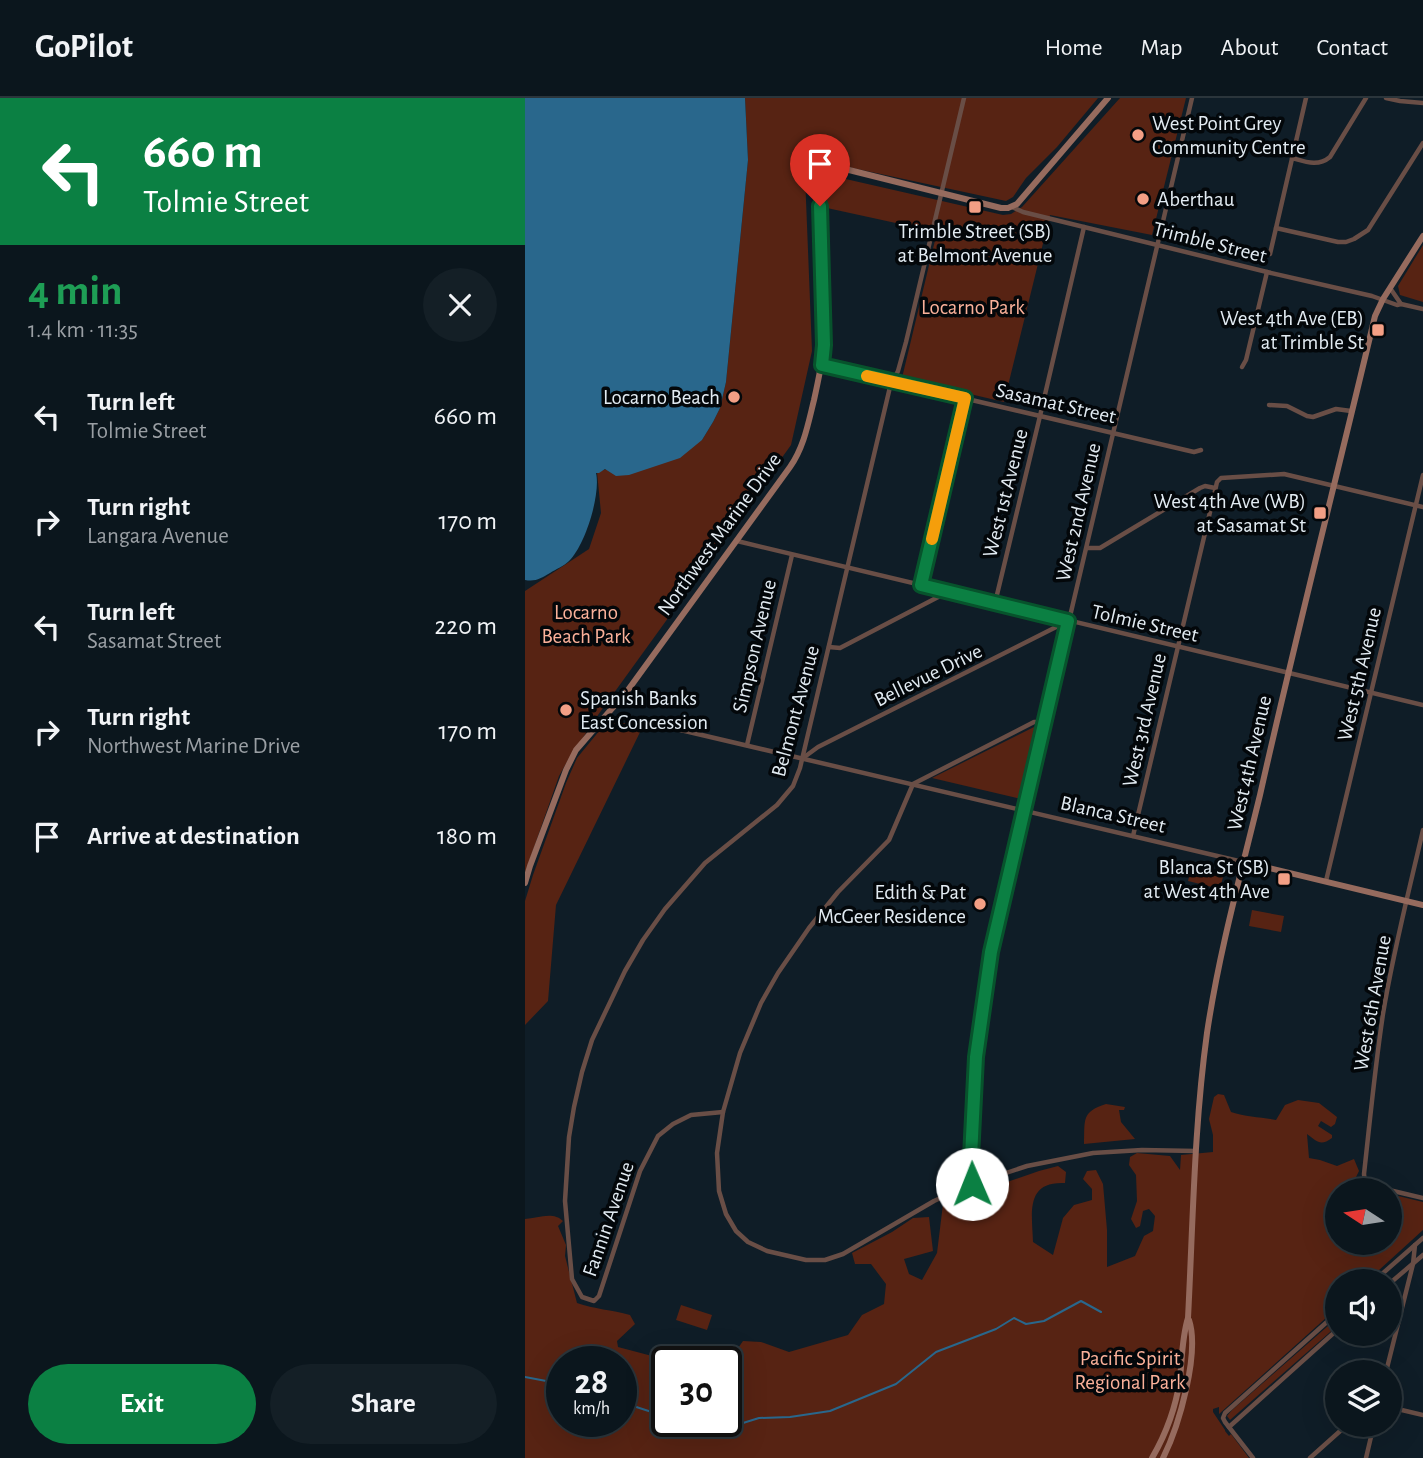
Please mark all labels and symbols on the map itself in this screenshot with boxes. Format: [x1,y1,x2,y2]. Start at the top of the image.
place label: West Point Grey Community Centre [1152,113,1306,158]
marker: West Point Grey Community Centre [1130,127,1146,143]
pin [790,134,850,206]
place label: Aberthau [1157,189,1235,210]
marker: Aberthau [1135,191,1151,207]
marker: Trimble Street (SB) at Belmont Avenue [967,199,983,215]
street label: Trimble Street [1151,218,1269,267]
place label: Trimble Street (SB) at Belmont Avenue [898,221,1052,266]
park label: Locarno Park [921,297,1025,318]
place label: West 4th Ave (EB) at Trimble St [1220,308,1364,353]
marker: West 4th Ave (EB) at Trimble St [1370,322,1386,338]
street label: Sasamat Street [994,379,1118,428]
place label: Locarno Beach [603,387,720,408]
marker: Locarno Beach [726,389,742,405]
street label: West 1st Avenue [979,427,1032,560]
street label: West 2nd Avenue [1052,441,1105,583]
street label: Northwest Marine Drive [654,449,785,619]
place label: West 4th Ave (WB) at Sasamat St [1153,491,1306,536]
marker: West 4th Ave (WB) at Sasamat St [1312,505,1328,521]
street label: Simpson Avenue [729,578,780,715]
street label: Tolmie Street [1089,601,1201,646]
park label: Locarno Beach Park [541,602,631,647]
street label: West 5th Avenue [1334,605,1385,743]
street label: Bellevue Drive [871,640,985,711]
street label: Belmont Avenue [768,643,823,779]
street label: West 3rd Avenue [1119,651,1170,789]
place label: Spanish Banks East Concession [580,688,708,733]
street label: West 4th Avenue [1224,694,1275,833]
marker: Spanish Banks East Concession [558,702,574,718]
street label: Blanca Street [1058,792,1168,837]
place label: Blanca St (SB) at West 4th Ave [1143,857,1270,902]
marker: Blanca St (SB) at West 4th Ave [1276,871,1292,887]
place label: Edith & Pat McGeer Residence [817,882,966,927]
marker: Edith & Pat McGeer Residence [972,896,988,912]
street label: West 6th Avenue [1350,933,1395,1073]
position arrow [935,1147,1009,1221]
street label: Fannin Avenue [579,1159,638,1279]
north arrow [1325,1178,1402,1255]
speed limit sign: 30 [651,1346,742,1437]
park label: Pacific Spirit Regional Park [1074,1348,1186,1393]

